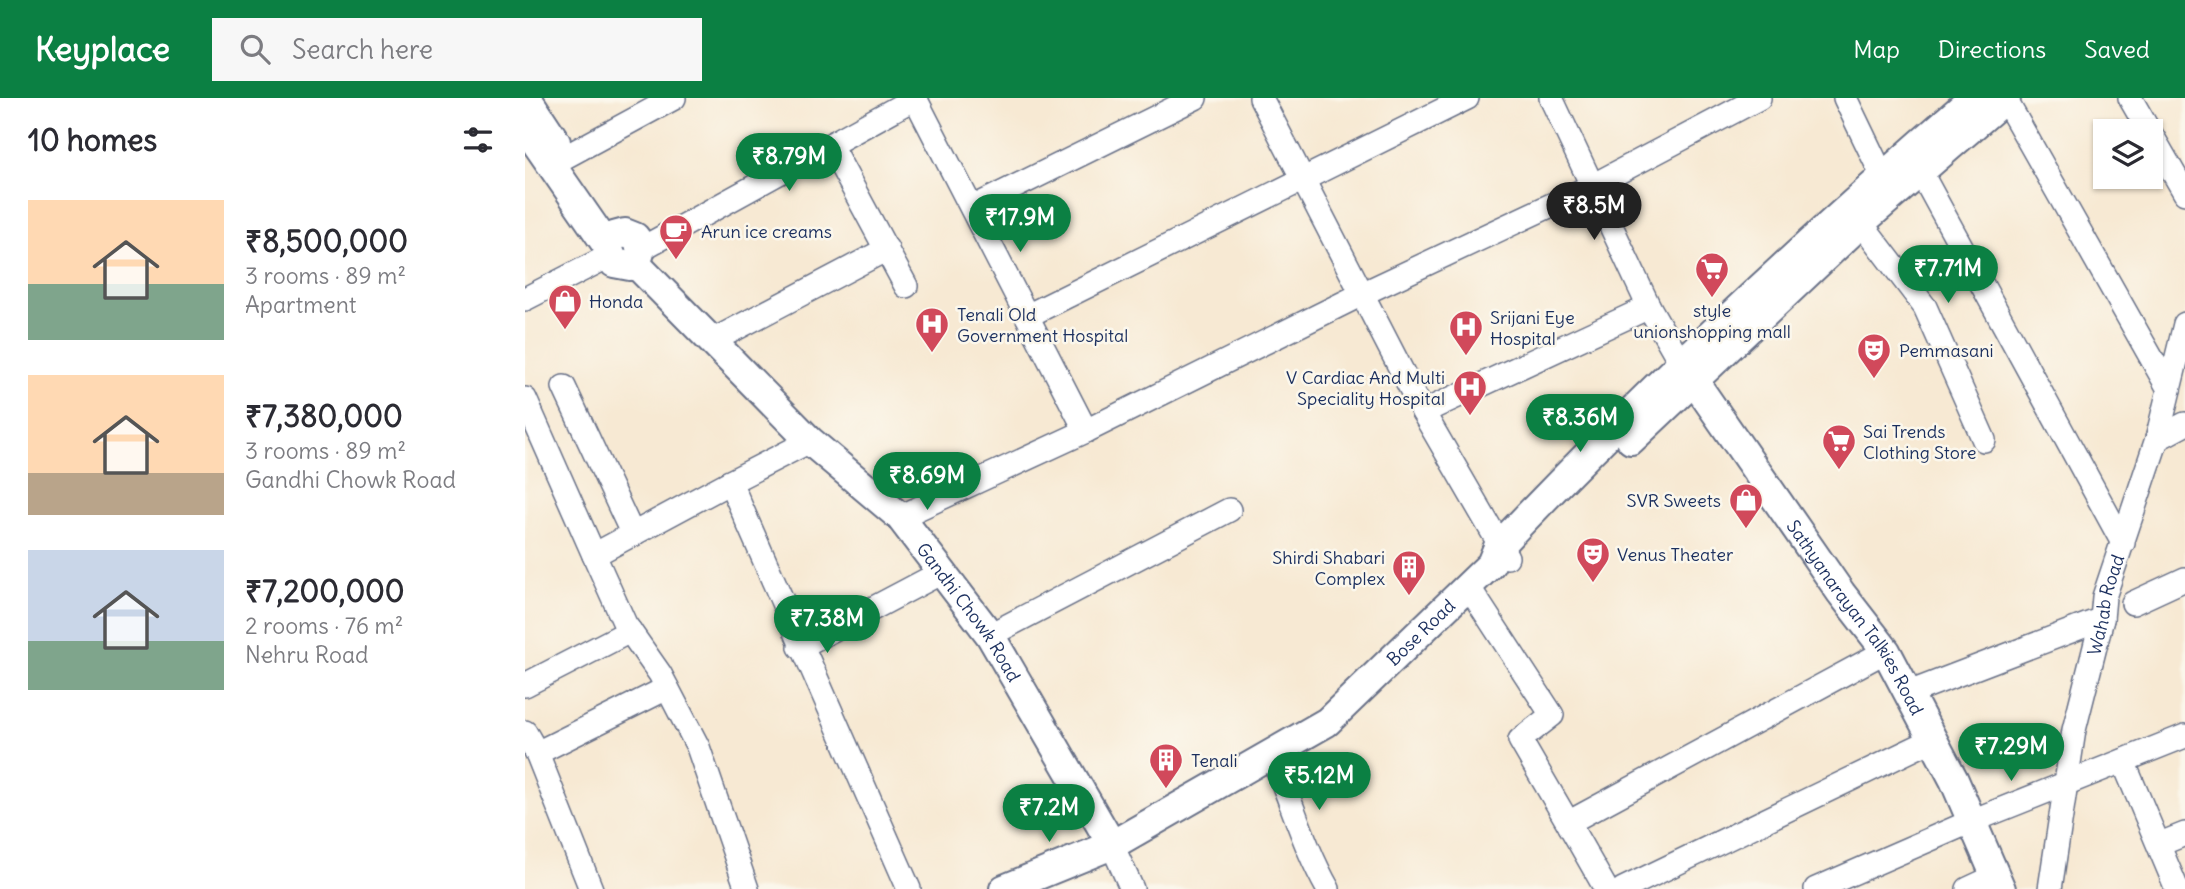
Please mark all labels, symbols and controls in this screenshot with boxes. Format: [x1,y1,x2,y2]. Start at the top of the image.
search box [212,18,702,81]
text: Keyplace [35,28,170,70]
icon: search [236,30,274,68]
text: Search here [292,33,433,66]
text: Map [1853,34,1900,64]
text: Directions [1938,34,2046,64]
text: Saved [2084,34,2150,64]
map controls [2093,119,2163,189]
button: layers [2093,119,2163,189]
text: 10 homes [28,121,157,159]
icon: filters [459,121,497,159]
pin: ₹8.79M [732,134,846,193]
text: ₹8.79M [752,141,826,170]
pin: ₹8.5M [1545,183,1643,242]
text: ₹8.5M [1562,190,1626,219]
pin: ₹17.9M [963,194,1077,254]
text: ₹17.9M [985,202,1055,231]
cafe icon: Arun ice creams [657,212,695,261]
place label: Arun ice creams [701,220,832,243]
text: ₹8,500,000 [245,222,408,260]
icon: home [84,228,168,312]
pin: ₹7.71M [1891,246,2005,305]
supermarket icon: style unionshopping mall [1693,250,1731,299]
text: ₹7.71M [1914,253,1982,282]
text: 3 rooms · 89 m² [245,261,406,290]
shop icon: Honda [546,282,584,331]
text: Apartment [245,290,357,319]
place label: Honda [589,290,643,313]
place label: style unionshopping mall [1633,299,1791,343]
place label: Tenali Old Government Hospital [957,303,1128,347]
hospital icon: Tenali Old Government Hospital [913,305,951,354]
place label: Srijani Eye Hospital [1490,306,1575,350]
hospital icon: Srijani Eye Hospital [1447,308,1485,357]
theatre icon: Pemmasani [1855,331,1893,380]
place label: Pemmasani [1899,339,1994,362]
place label: V Cardiac And Multi Speciality Hospital [1286,366,1445,410]
hospital icon: V Cardiac And Multi Speciality Hospital [1451,368,1489,417]
pin: ₹8.36M [1523,394,1637,454]
text: ₹7,380,000 [245,397,403,435]
text: ₹8.36M [1542,402,1618,431]
icon: home [84,403,168,487]
place label: Sai Trends Clothing Store [1863,420,1977,464]
supermarket icon: Sai Trends Clothing Store [1820,422,1858,471]
text: 3 rooms · 89 m² [245,436,406,465]
pin: ₹8.69M [870,452,984,512]
text: ₹8.69M [889,460,965,489]
text: Gandhi Chowk Road [245,465,456,494]
shop icon: SVR Sweets [1727,481,1765,530]
place label: SVR Sweets [1626,489,1721,512]
street label: Sathyanarayan Talkies Road [1782,515,1929,719]
theatre icon: Venus Theater [1574,535,1612,584]
street label: Gandhi Chowk Road [912,538,1026,686]
place label: Venus Theater [1617,543,1734,566]
place label: Shirdi Shabari Complex [1272,546,1385,590]
building icon: Shirdi Shabari Complex [1390,548,1428,597]
street label: Wahab Road [2082,551,2129,658]
text: ₹7,200,000 [245,572,405,610]
icon: home [84,578,168,662]
street label: Bose Road [1381,593,1460,670]
pin: ₹7.38M [770,596,884,655]
text: ₹7.38M [790,603,864,632]
text: 2 rooms · 76 m² [245,611,403,640]
text: Nehru Road [245,640,369,669]
pin: ₹7.29M [1954,724,2068,783]
text: ₹7.29M [1974,731,2048,760]
building icon: Tenali [1147,741,1185,790]
place label: Tenali [1191,749,1238,772]
pin: ₹5.12M [1262,752,1376,812]
text: ₹5.12M [1284,760,1354,789]
pin: ₹7.2M [1000,784,1098,844]
text: ₹7.2M [1019,792,1079,821]

